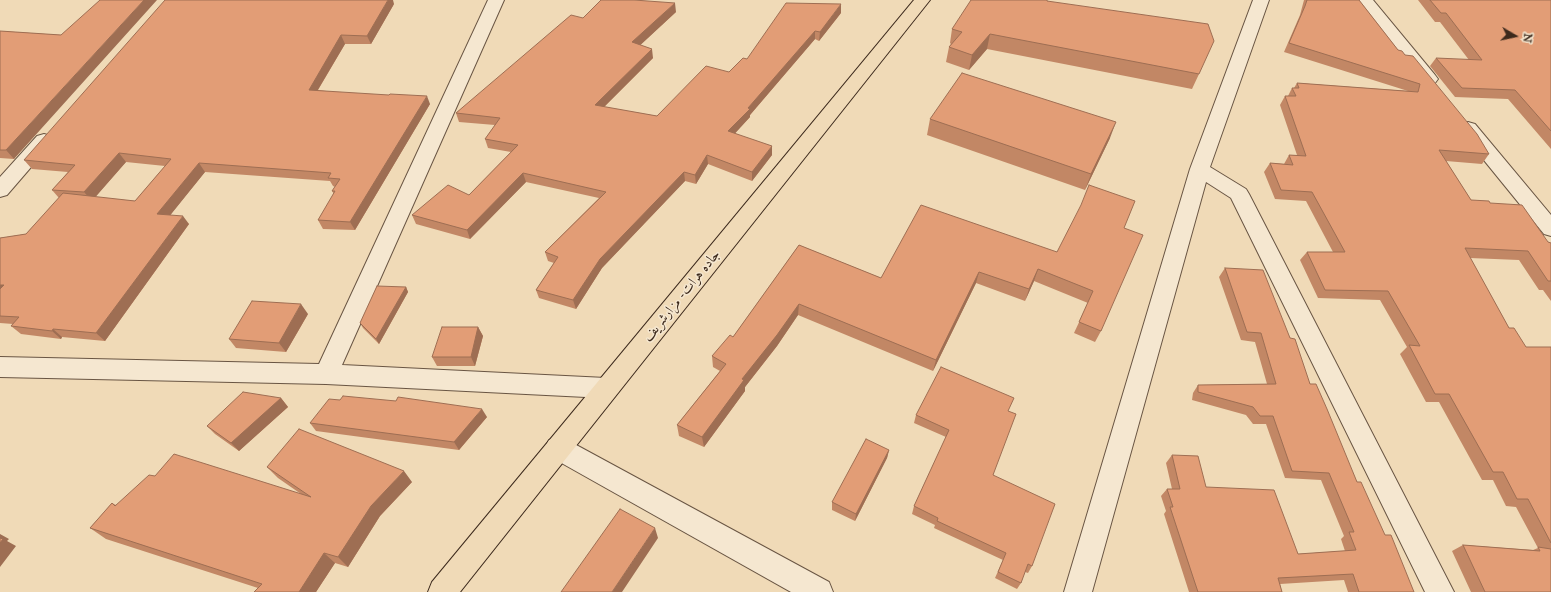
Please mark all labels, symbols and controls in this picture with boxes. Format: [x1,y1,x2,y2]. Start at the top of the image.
north arrow [1495,16,1535,56]
text: N [1520,32,1534,44]
street label: جاده هرات- مزارشریف [640,247,724,345]

